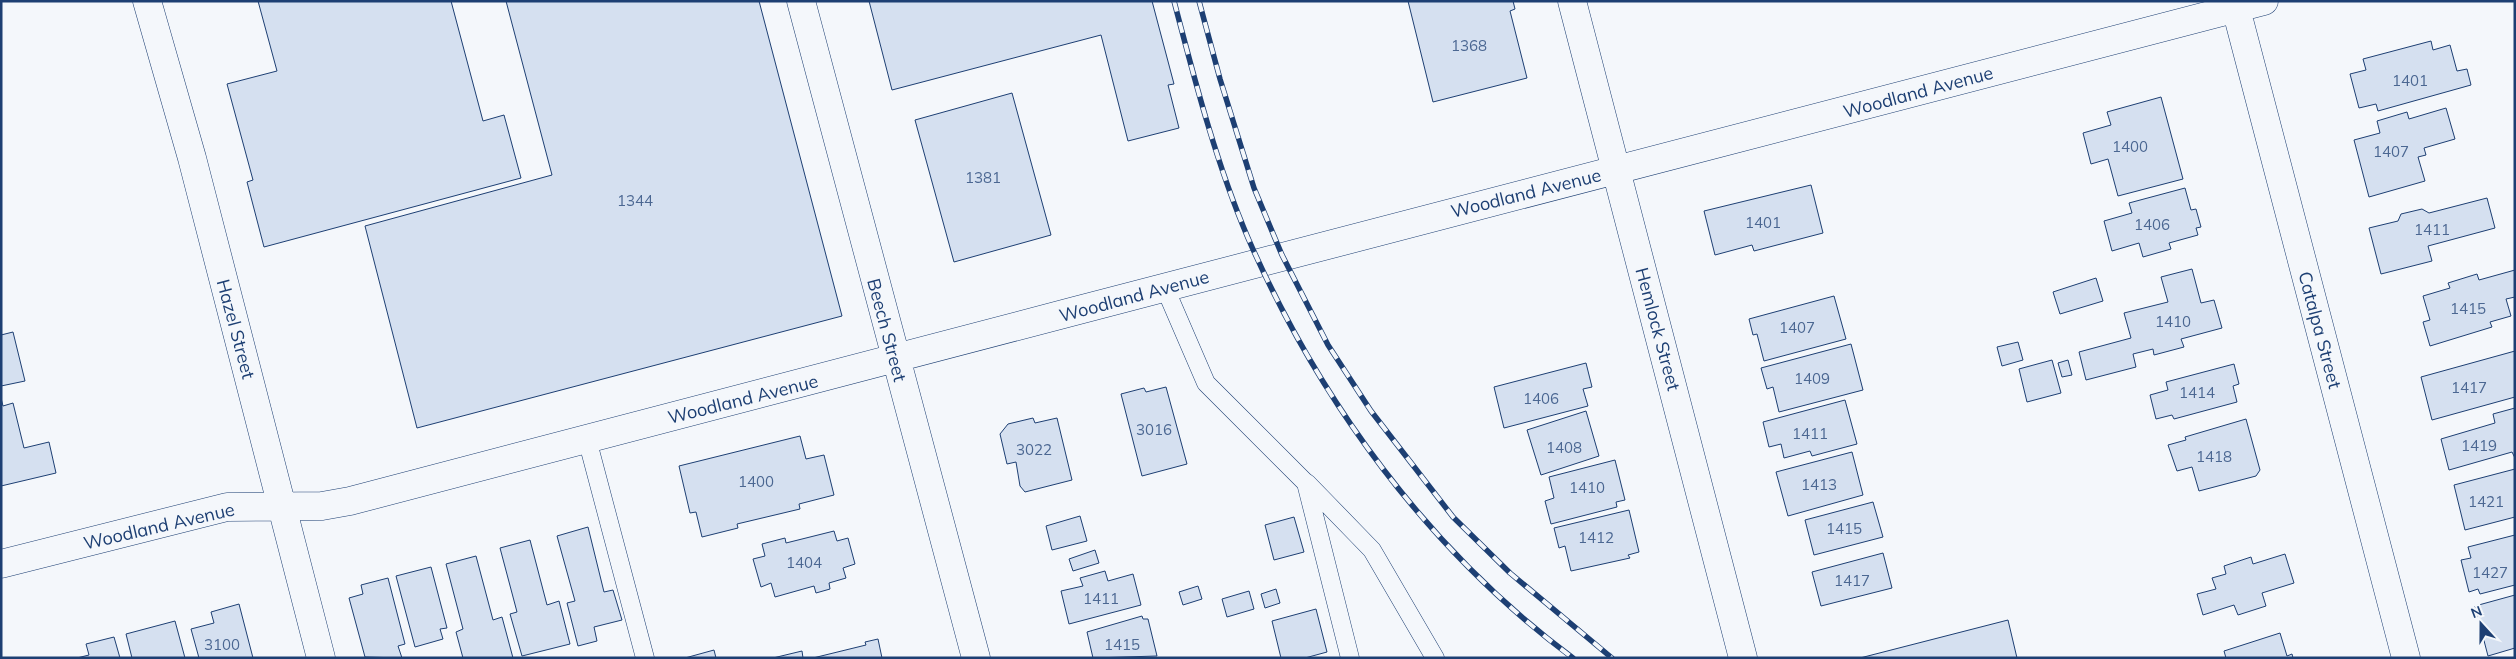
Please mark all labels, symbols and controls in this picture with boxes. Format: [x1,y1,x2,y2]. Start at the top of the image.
house number: 1368 [1451,36,1487,55]
street label: Woodland Avenue [1841,61,1995,123]
house number: 1401 [2392,71,2428,90]
house number: 1400 [2112,137,2148,156]
house number: 1407 [2373,142,2409,161]
street label: Woodland Avenue [1448,163,1604,223]
house number: 1381 [965,168,1001,187]
house number: 1344 [617,191,653,210]
house number: 1401 [1745,213,1781,232]
house number: 1406 [2134,215,2170,234]
house number: 1411 [2414,220,2450,239]
street label: Woodland Avenue [1057,265,1211,327]
street label: Hemlock Street [1631,265,1685,393]
street label: Catalpa Street [2293,269,2347,391]
street label: Beech Street [862,276,912,384]
street label: Hazel Street [212,277,260,381]
house number: 1415 [2450,299,2486,318]
house number: 1410 [2155,312,2191,331]
house number: 1407 [1779,318,1815,337]
street label: Woodland Avenue [665,369,821,429]
house number: 1409 [1794,369,1830,388]
house number: 1417 [2451,378,2487,397]
house number: 1414 [2179,383,2215,402]
house number: 1406 [1523,389,1559,408]
house number: 3016 [1136,420,1172,439]
house number: 1411 [1792,424,1828,443]
house number: 1419 [2461,436,2497,455]
house number: 1408 [1546,438,1582,457]
house number: 3022 [1016,440,1052,459]
house number: 1418 [2196,447,2232,466]
house number: 1400 [738,472,774,491]
house number: 1413 [1801,475,1837,494]
house number: 1410 [1569,478,1605,497]
house number: 1421 [2468,492,2504,511]
street label: Woodland Avenue [81,497,237,555]
house number: 1415 [1826,519,1862,538]
house number: 1412 [1578,528,1614,547]
house number: 1404 [786,553,822,572]
house number: 1427 [2472,563,2508,582]
house number: 1417 [1834,571,1870,590]
house number: 1411 [1083,589,1119,608]
north arrow [2456,599,2506,649]
text: N [2468,602,2485,622]
house number: 3100 [204,635,240,654]
house number: 1415 [1104,635,1140,654]

